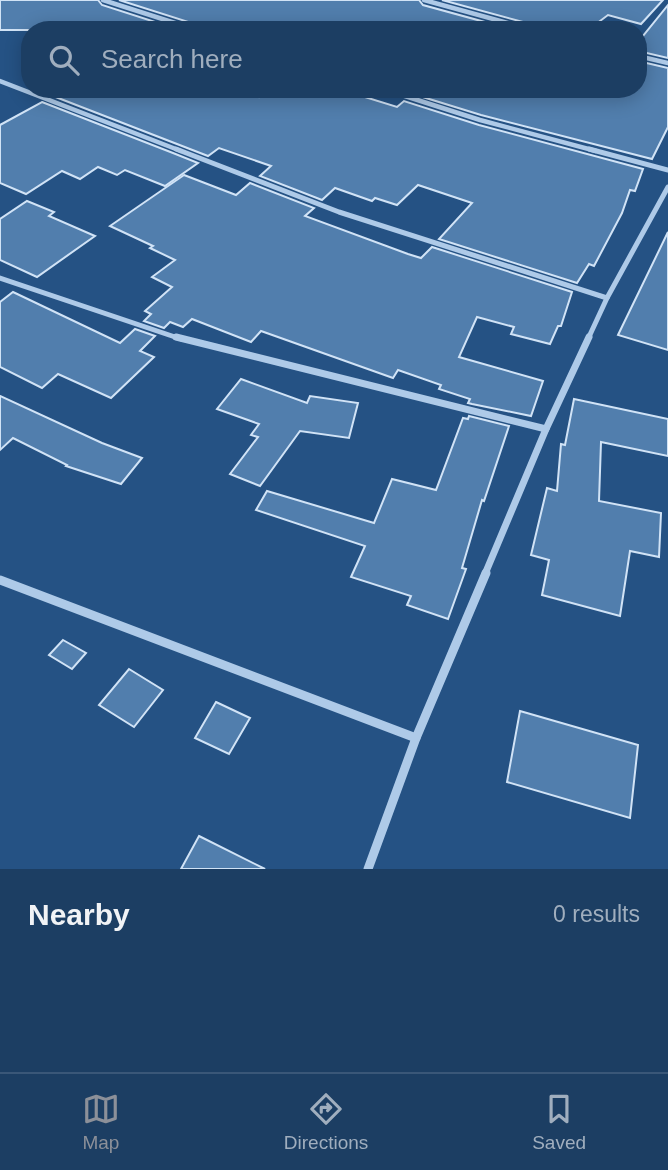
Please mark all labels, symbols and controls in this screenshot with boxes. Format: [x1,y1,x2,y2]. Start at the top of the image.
search box [21,21,647,98]
icon: search [45,41,83,79]
text: Search here [101,44,243,74]
text: Nearby [28,898,130,931]
text: 0 results [553,901,640,927]
tab: Map [82,1090,120,1154]
tab: Directions [284,1090,368,1154]
tab: Saved [532,1090,586,1154]

